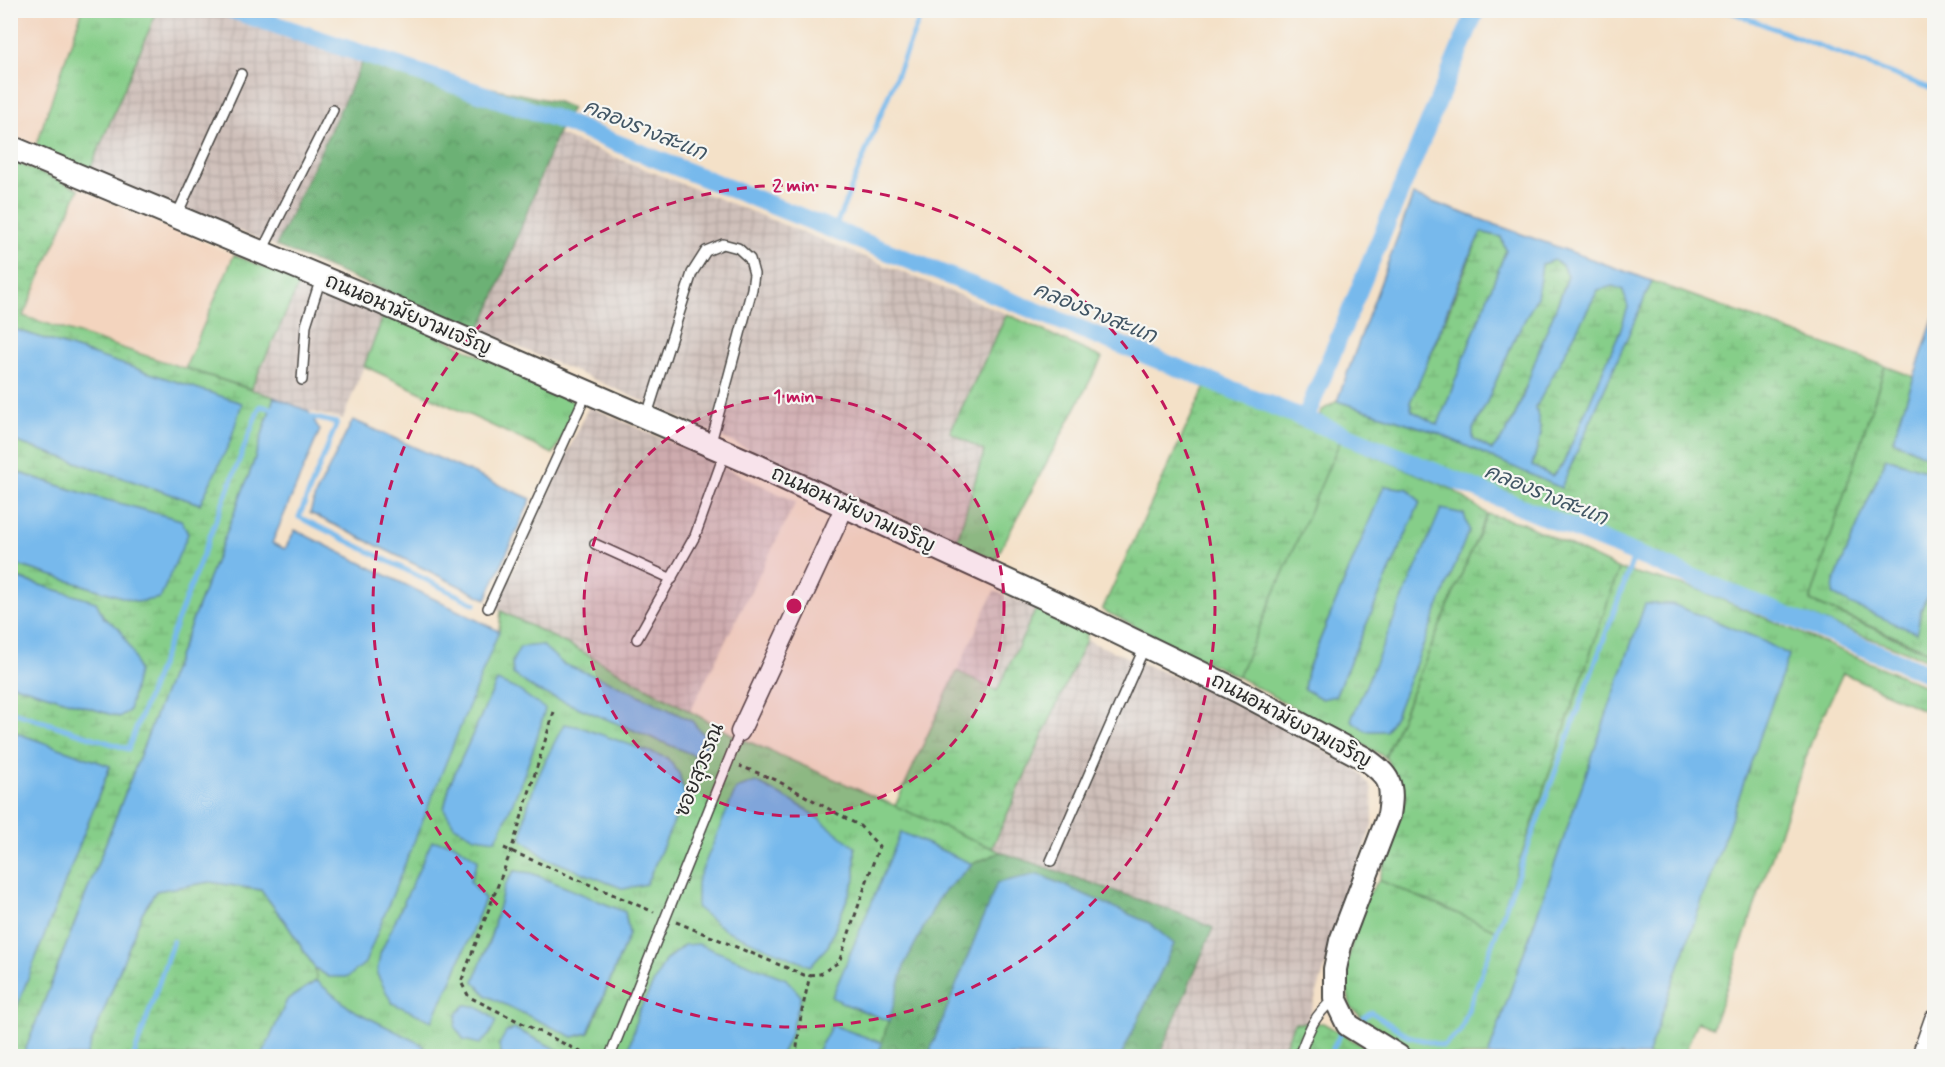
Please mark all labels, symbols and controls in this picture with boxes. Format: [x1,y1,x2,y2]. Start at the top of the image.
water label: คลองรางสะแก [579,93,712,168]
text: 2 min [773,174,815,198]
street label: ถนนอนามัยงามเจริญ [321,268,495,362]
water label: คลองรางสะแก [1029,276,1162,351]
text: 1 min [773,385,815,409]
water label: คลองรางสะแก [1480,458,1613,533]
street label: ถนนอนามัยงามเจริญ [767,460,939,560]
centre of rings [784,596,804,616]
street label: ถนนอนามัยงามเจริญ [1206,667,1376,775]
street label: ซอยสุวรรณ [669,719,732,821]

